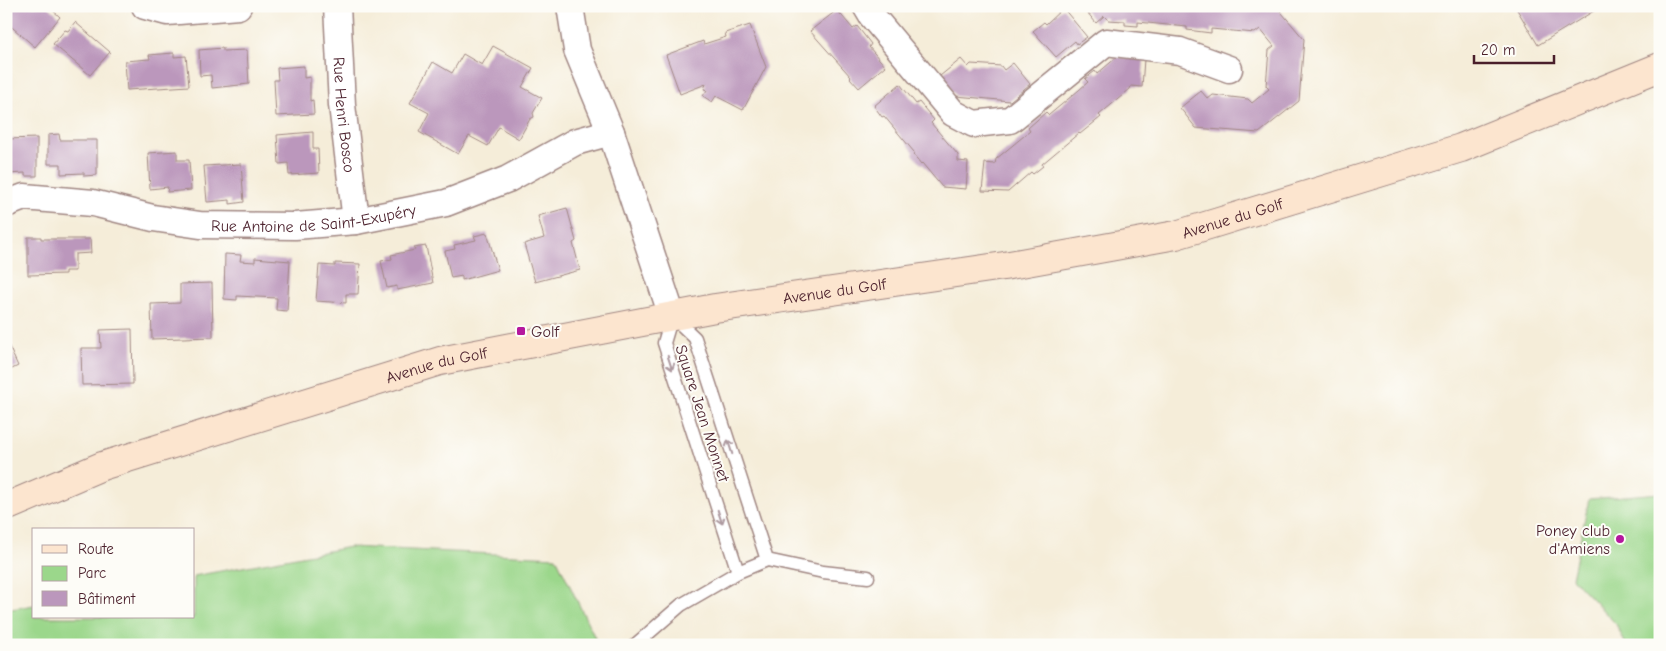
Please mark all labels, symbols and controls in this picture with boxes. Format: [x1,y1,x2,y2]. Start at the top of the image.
scale bar [1474,32,1554,64]
text: 20 m [1481,41,1515,59]
street label: Rue Henri Bosco [330,57,358,174]
street label: Avenue du Golf [1180,195,1286,243]
street label: Rue Antoine de Saint-Exupéry [211,201,418,236]
street label: Avenue du Golf [782,275,889,308]
place label: Golf [531,323,560,341]
marker: Golf [515,325,527,337]
street label: Square Jean Monnet [671,343,733,484]
street label: Avenue du Golf [384,344,490,387]
one-way arrow [666,354,675,370]
one-way arrow [725,439,735,455]
one-way arrow [716,509,725,525]
place label: Poney club d'Amiens [1536,522,1610,558]
legend [32,528,195,618]
marker: Poney club d'Amiens [1614,533,1626,545]
text: Route [78,540,114,558]
text: Parc [78,564,106,582]
text: Bâtiment [78,590,136,608]

